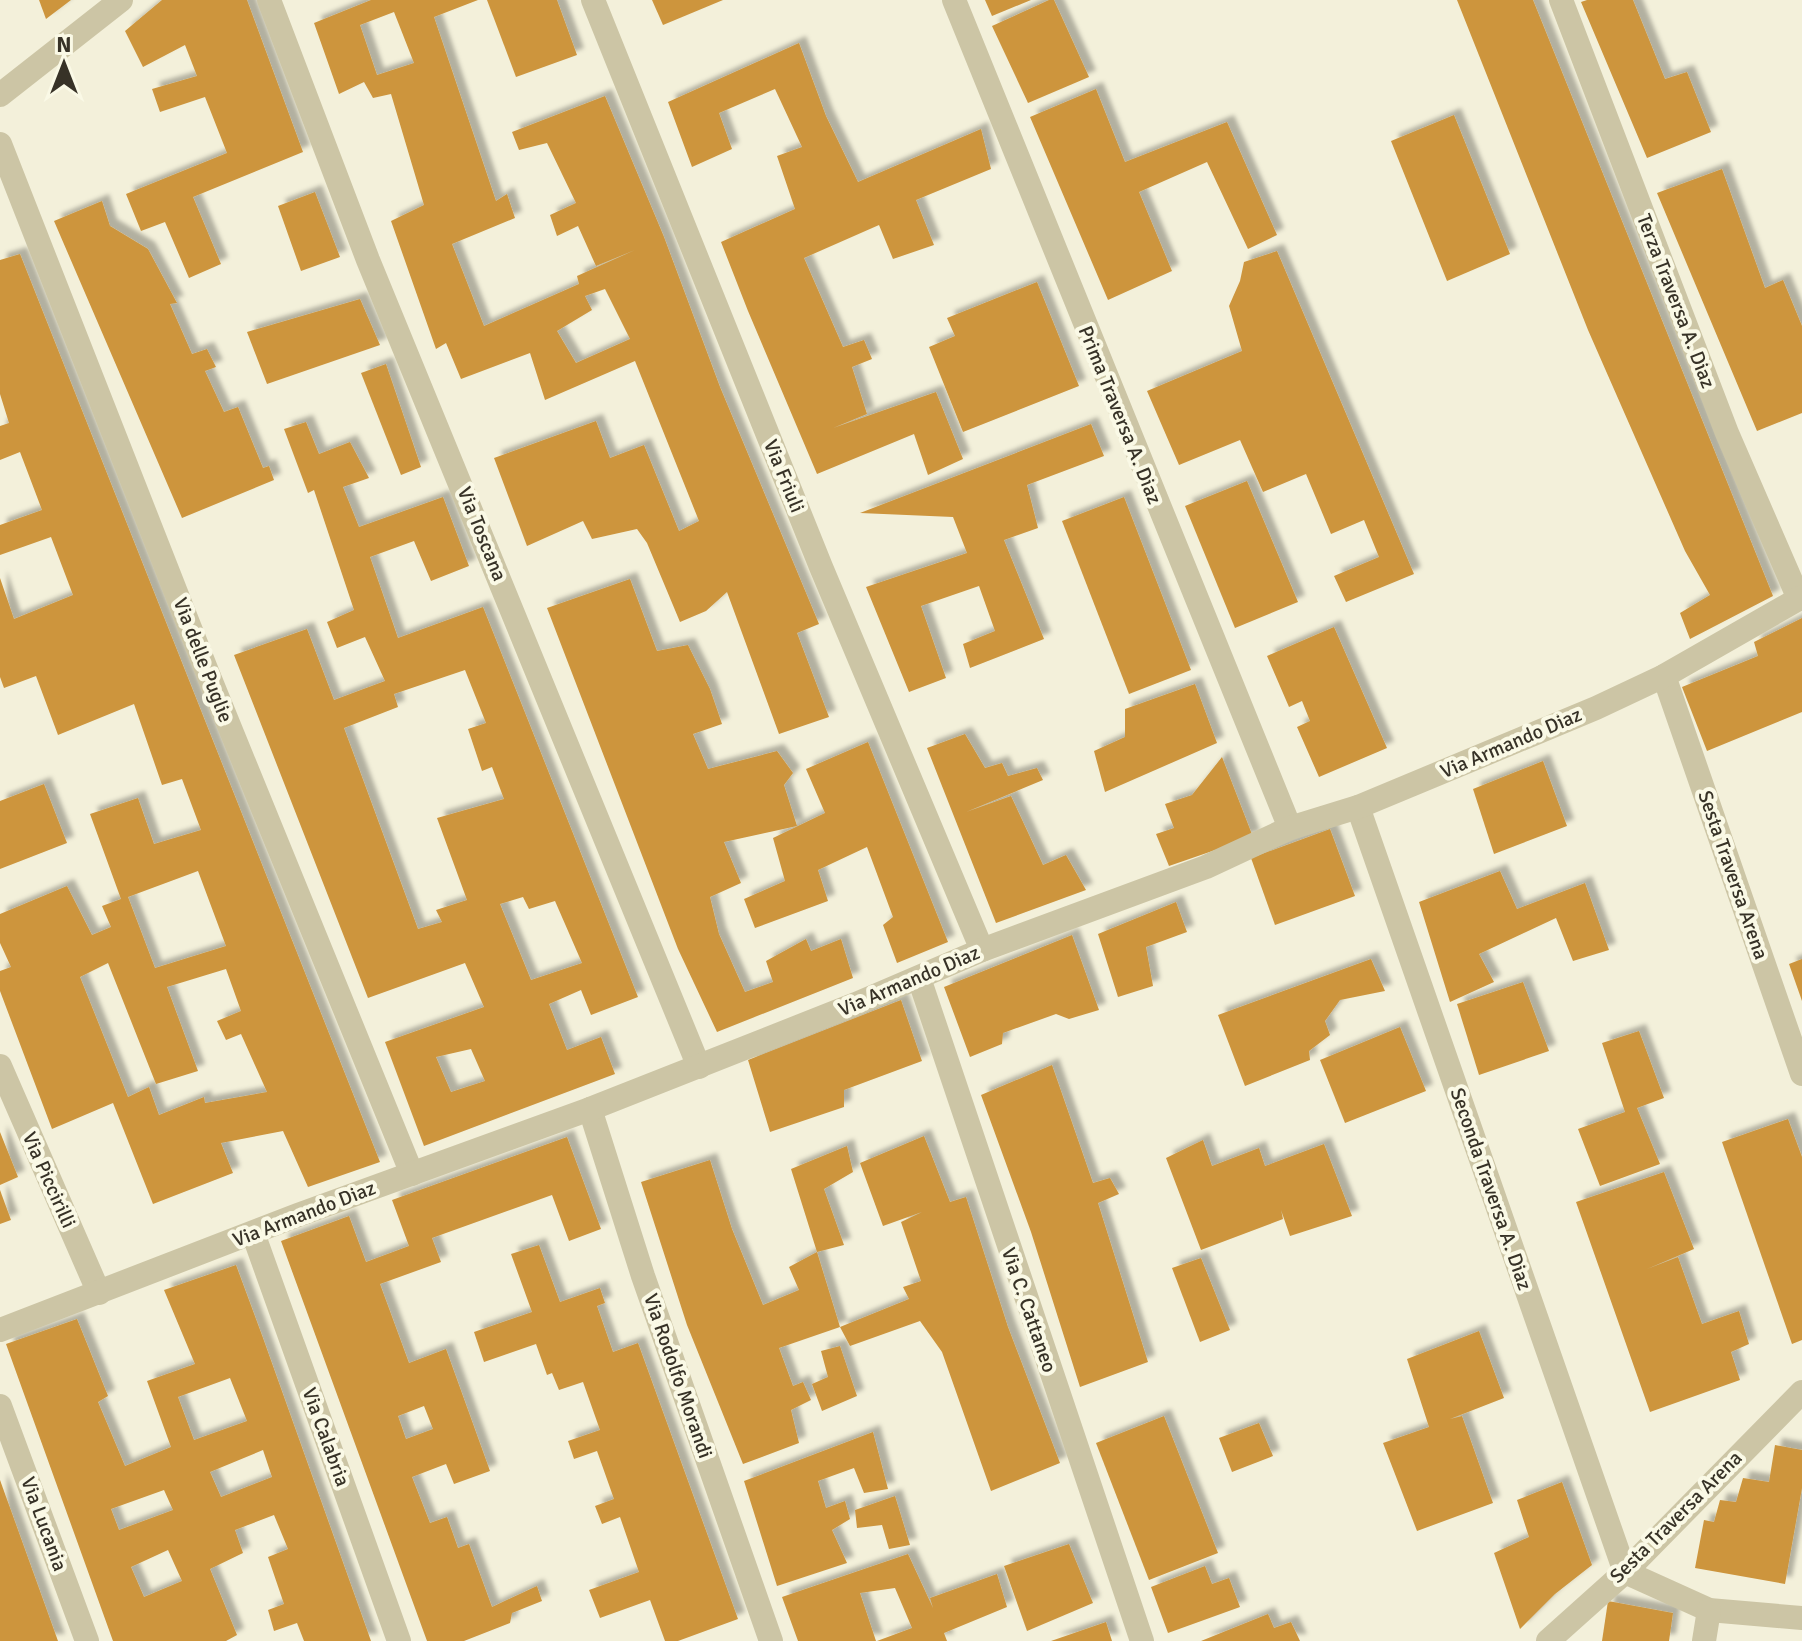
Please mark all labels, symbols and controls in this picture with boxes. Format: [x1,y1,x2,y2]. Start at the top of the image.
north arrow [24,24,104,104]
text: N [56,31,72,58]
street label: Terza Traversa A. Diaz [1631,210,1721,392]
street label: Prima Traversa A. Diaz [1073,322,1167,508]
street label: Via Friuli [758,436,810,516]
street label: Via Toscana [452,483,512,585]
street label: Via delle Puglie [168,594,238,726]
street label: Via Armando Diaz [1437,702,1585,784]
street label: Sesta Traversa Arena [1692,787,1774,963]
street label: Via Armando Diaz [835,940,983,1022]
street label: Seconda Traversa A. Diaz [1445,1085,1537,1294]
street label: Via Piccirilli [17,1128,81,1232]
street label: Via Armando Diaz [229,1175,379,1253]
street label: Via C. Cattaneo [996,1244,1062,1376]
street label: Via Rodolfo Morandi [638,1290,718,1462]
street label: Via Calabria [297,1384,355,1490]
street label: Sesta Traversa Arena [1605,1446,1747,1588]
street label: Via Lucania [15,1474,73,1574]

